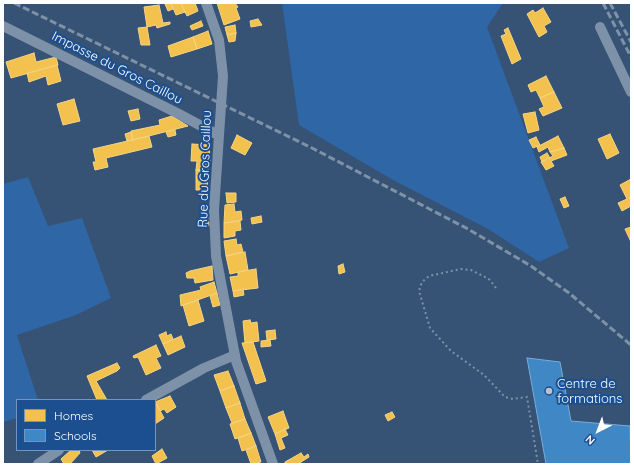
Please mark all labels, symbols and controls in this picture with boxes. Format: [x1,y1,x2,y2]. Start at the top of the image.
street label: Impasse du Gros Caillou [49,28,185,108]
street label: Rue du Gros Caillou [195,110,215,228]
place label: Centre de formations [557,376,622,407]
marker: Centre de formations [544,386,554,396]
legend [16,399,156,451]
text: Homes [54,408,93,423]
north arrow [578,411,618,451]
text: Schools [54,428,97,443]
text: N [582,432,598,448]

